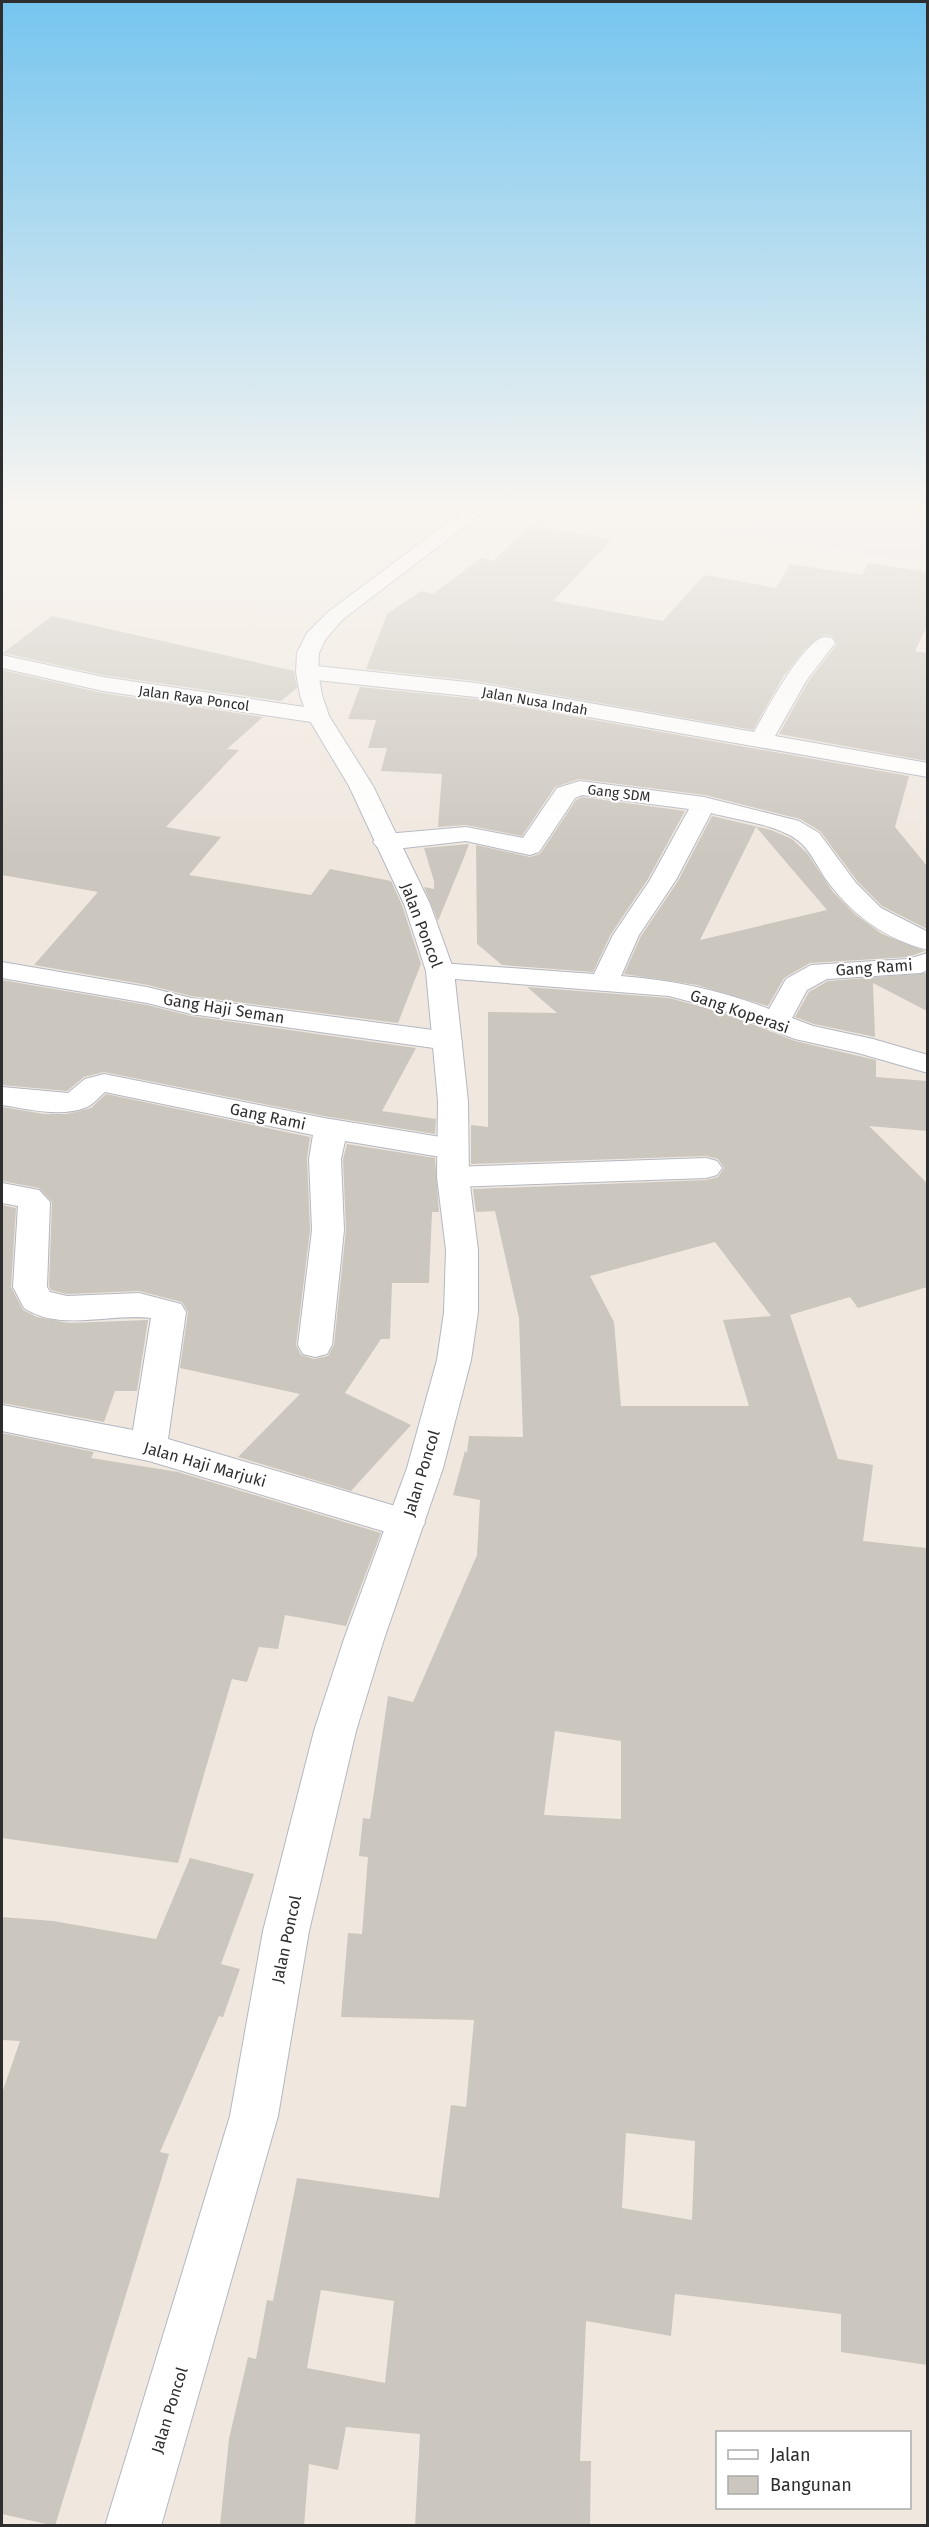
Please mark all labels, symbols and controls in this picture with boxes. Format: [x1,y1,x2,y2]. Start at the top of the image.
street label: Jalan Raya Poncol [137,682,250,715]
street label: Jalan Nusa Indah [481,684,589,719]
street label: Gang SDM [587,781,651,806]
street label: Jalan Poncol [397,880,447,971]
street label: Gang Rami [835,955,913,980]
street label: Gang Koperasi [688,986,792,1037]
street label: Gang Haji Seman [162,990,286,1027]
street label: Gang Rami [228,1099,308,1134]
street label: Jalan Poncol [399,1427,444,1519]
street label: Jalan Haji Marjuki [141,1438,268,1491]
street label: Jalan Poncol [268,1893,305,1985]
street label: Jalan Poncol [147,2364,192,2456]
legend [716,2431,911,2509]
text: Jalan [770,2444,811,2466]
text: Bangunan [770,2474,852,2496]

